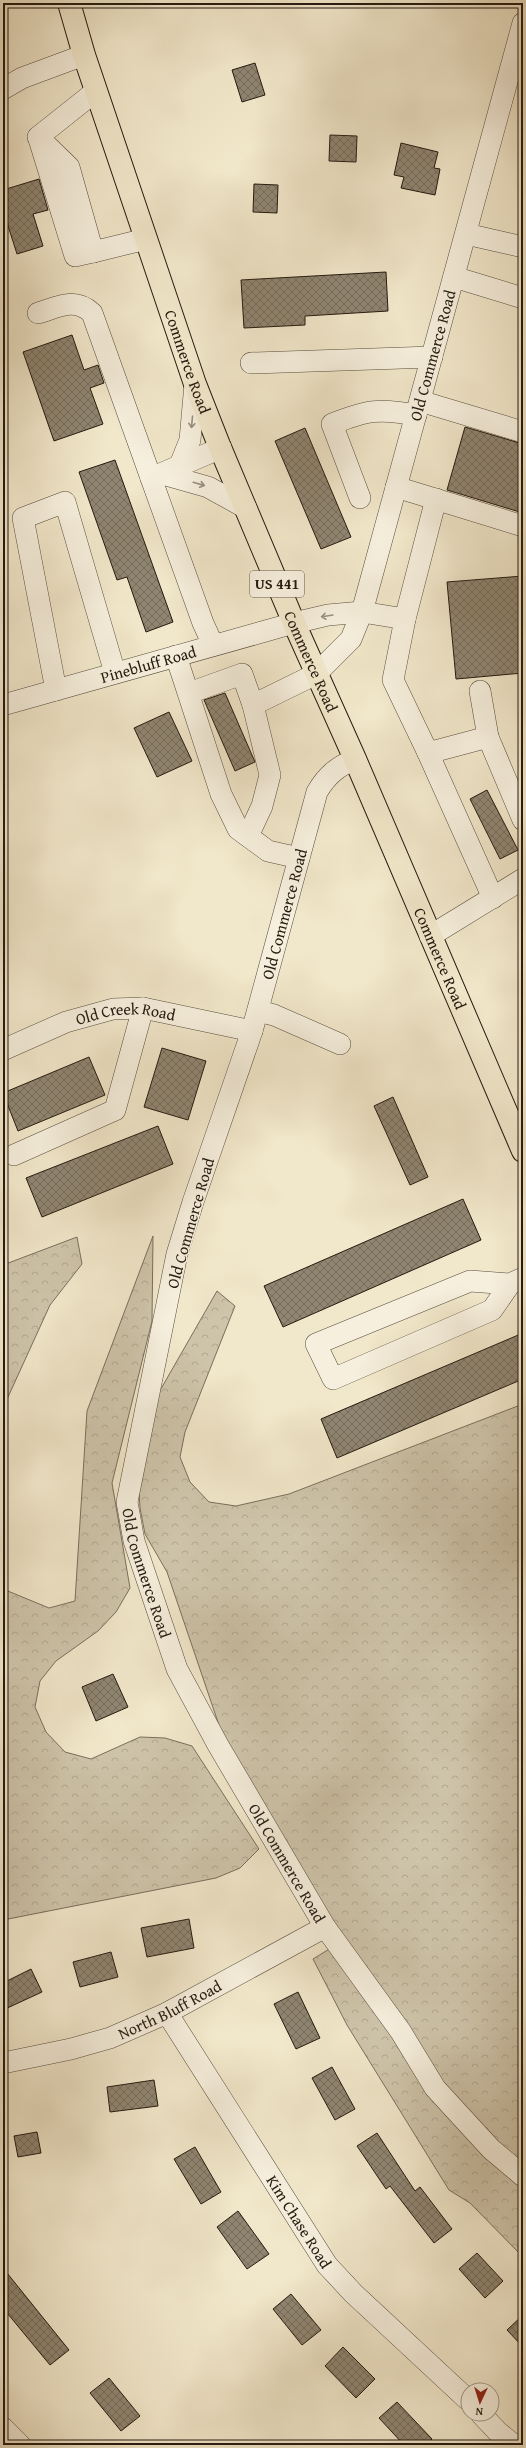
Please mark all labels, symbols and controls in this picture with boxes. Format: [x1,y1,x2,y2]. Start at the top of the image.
street label: Old Commerce Road [403,287,462,423]
street label: Commerce Road [159,307,218,418]
one-way arrow [188,415,195,428]
one-way arrow [192,481,205,488]
road number: US 441 [250,571,304,597]
street label: Commerce Road [278,607,345,716]
one-way arrow [321,612,334,620]
street label: Pinebluff Road [98,639,199,689]
street label: Old Commerce Road [255,845,313,982]
street label: Commerce Road [408,904,473,1013]
street label: Old Creek Road [73,996,178,1031]
street label: Old Commerce Road [160,1154,220,1291]
street label: Old Commerce Road [116,1506,178,1641]
street label: Old Commerce Road [243,1799,332,1927]
street label: North Bluff Road [114,1973,226,2045]
street label: Kim Chase Road [261,2170,338,2273]
north arrow [460,2382,500,2422]
text: N [474,2404,484,2420]

